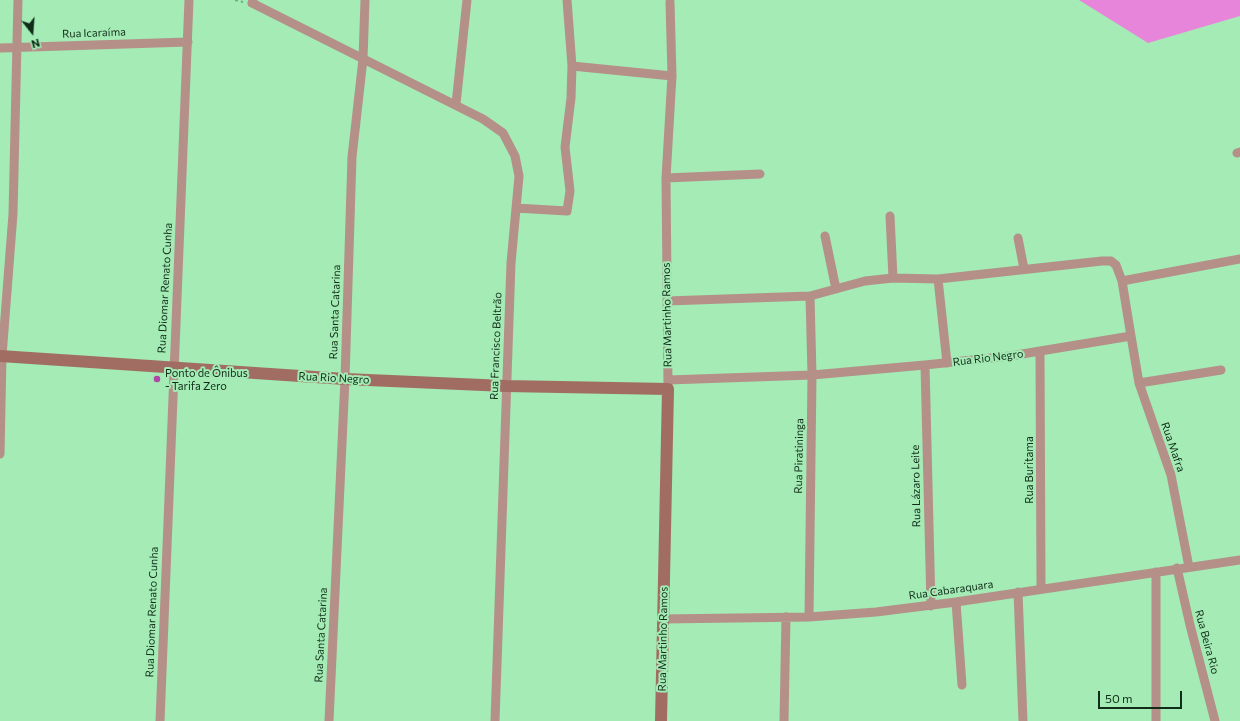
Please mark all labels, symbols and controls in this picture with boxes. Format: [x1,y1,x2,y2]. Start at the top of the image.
north arrow [12,12,52,52]
street label: Rua Icaraíma [62,25,126,41]
text: N [30,37,42,51]
street label: Rua Diomar Renato Cunha [155,222,175,354]
street label: Rua Martinho Ramos [659,263,675,367]
street label: Rua Santa Catarina [327,264,343,360]
street label: Rua Francisco Beltrão [488,292,504,400]
street label: Rua Rio Negro [952,347,1024,369]
place label: Ponto de Ônibus - Tarifa Zero [165,366,248,392]
street label: Rua Rio Negro [298,370,370,386]
marker: Ponto de Ônibus - Tarifa Zero [152,374,162,384]
street label: Rua Piratininga [792,418,806,494]
street label: Rua Mafra [1158,420,1188,474]
street label: Rua Buritama [1022,436,1036,504]
street label: Rua Lázaro Leite [909,445,923,527]
street label: Rua Diomar Renato Cunha [143,546,161,678]
street label: Rua Cabaraquara [908,578,994,602]
street label: Rua Santa Catarina [312,587,330,683]
street label: Rua Martinho Ramos [655,587,671,691]
street label: Rua Beira Rio [1192,608,1222,676]
scale bar [1100,683,1184,709]
text: 50 m [1105,691,1133,705]

